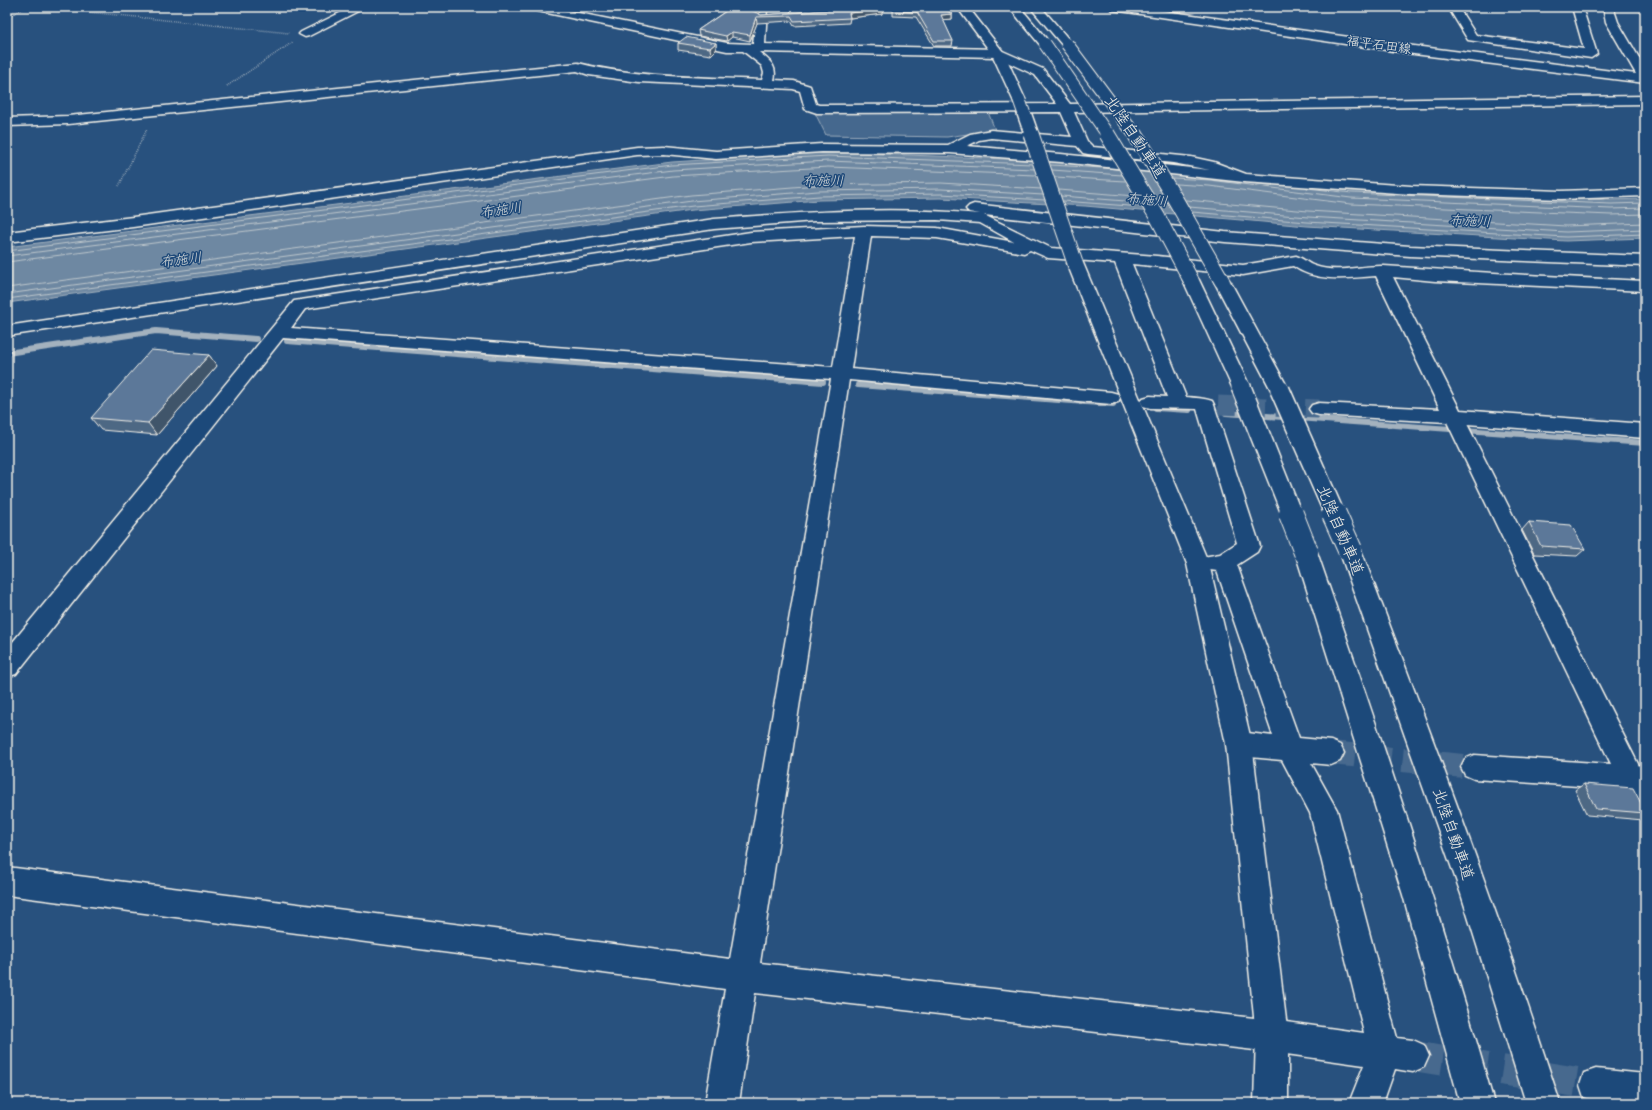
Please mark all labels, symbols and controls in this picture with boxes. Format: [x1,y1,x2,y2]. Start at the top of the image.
street label: 福平石田線 [1346,33,1413,58]
street label: 北陸自動車道 [1100,92,1170,182]
water label: 布施川 [802,172,844,190]
water label: 布施川 [1125,190,1169,210]
water label: 布施川 [479,199,523,221]
water label: 布施川 [1449,212,1491,230]
water label: 布施川 [159,249,203,271]
street label: 北陸自動車道 [1312,482,1368,578]
street label: 北陸自動車道 [1428,785,1478,883]

